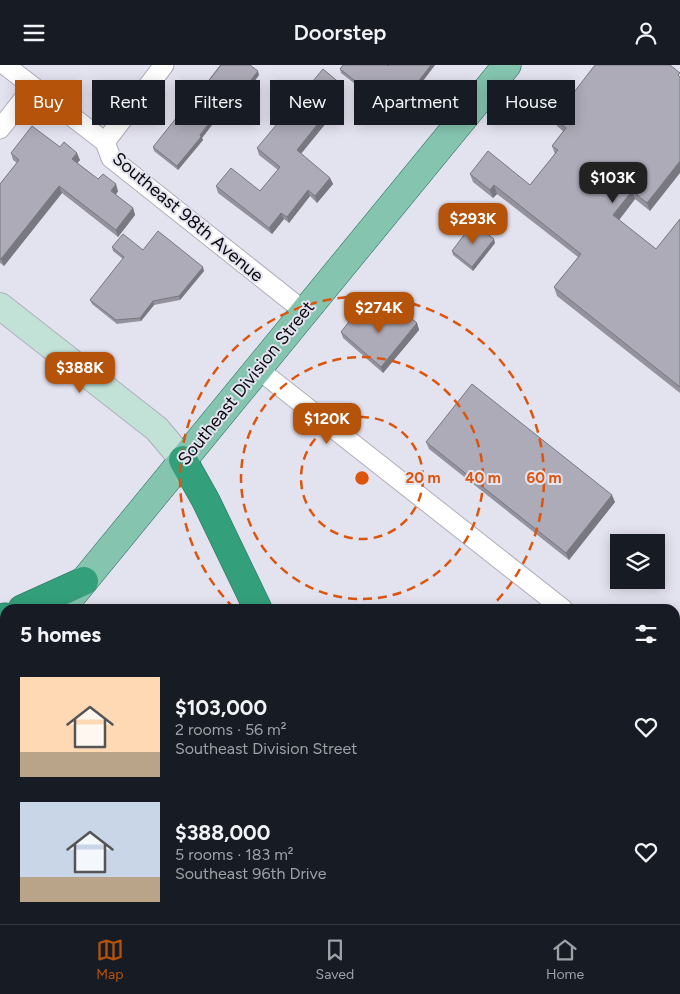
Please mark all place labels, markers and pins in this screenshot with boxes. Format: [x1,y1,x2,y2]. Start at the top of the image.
pin: $103K [578,161,648,204]
pin: $293K [438,203,508,245]
pin: $274K [344,291,414,334]
pin: $388K [45,351,115,394]
pin: $120K [292,403,362,445]
centre of rings [353,469,371,487]

